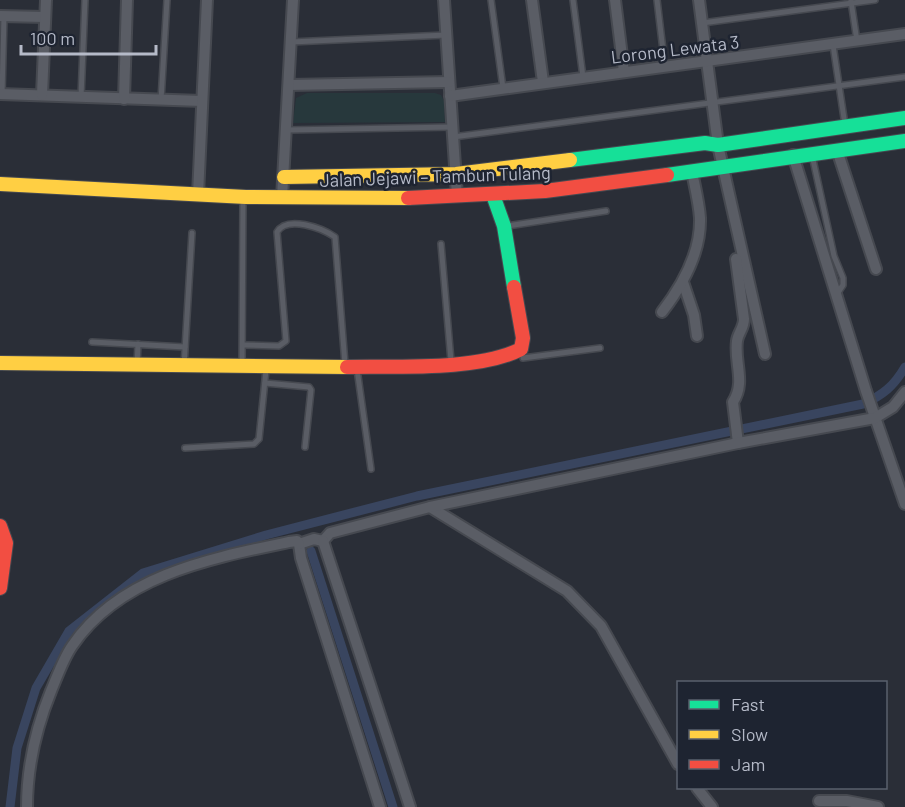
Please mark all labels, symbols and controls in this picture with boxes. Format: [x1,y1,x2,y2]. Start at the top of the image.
scale bar [21,18,156,56]
text: 100 m [30,27,75,49]
street label: Lorong Lewata 3 [609,30,741,68]
street label: Jalan Jejawi – Tambun Tulang [319,161,551,191]
legend [677,681,887,789]
text: Fast [731,693,765,715]
text: Slow [731,723,768,745]
text: Jam [731,753,765,775]

